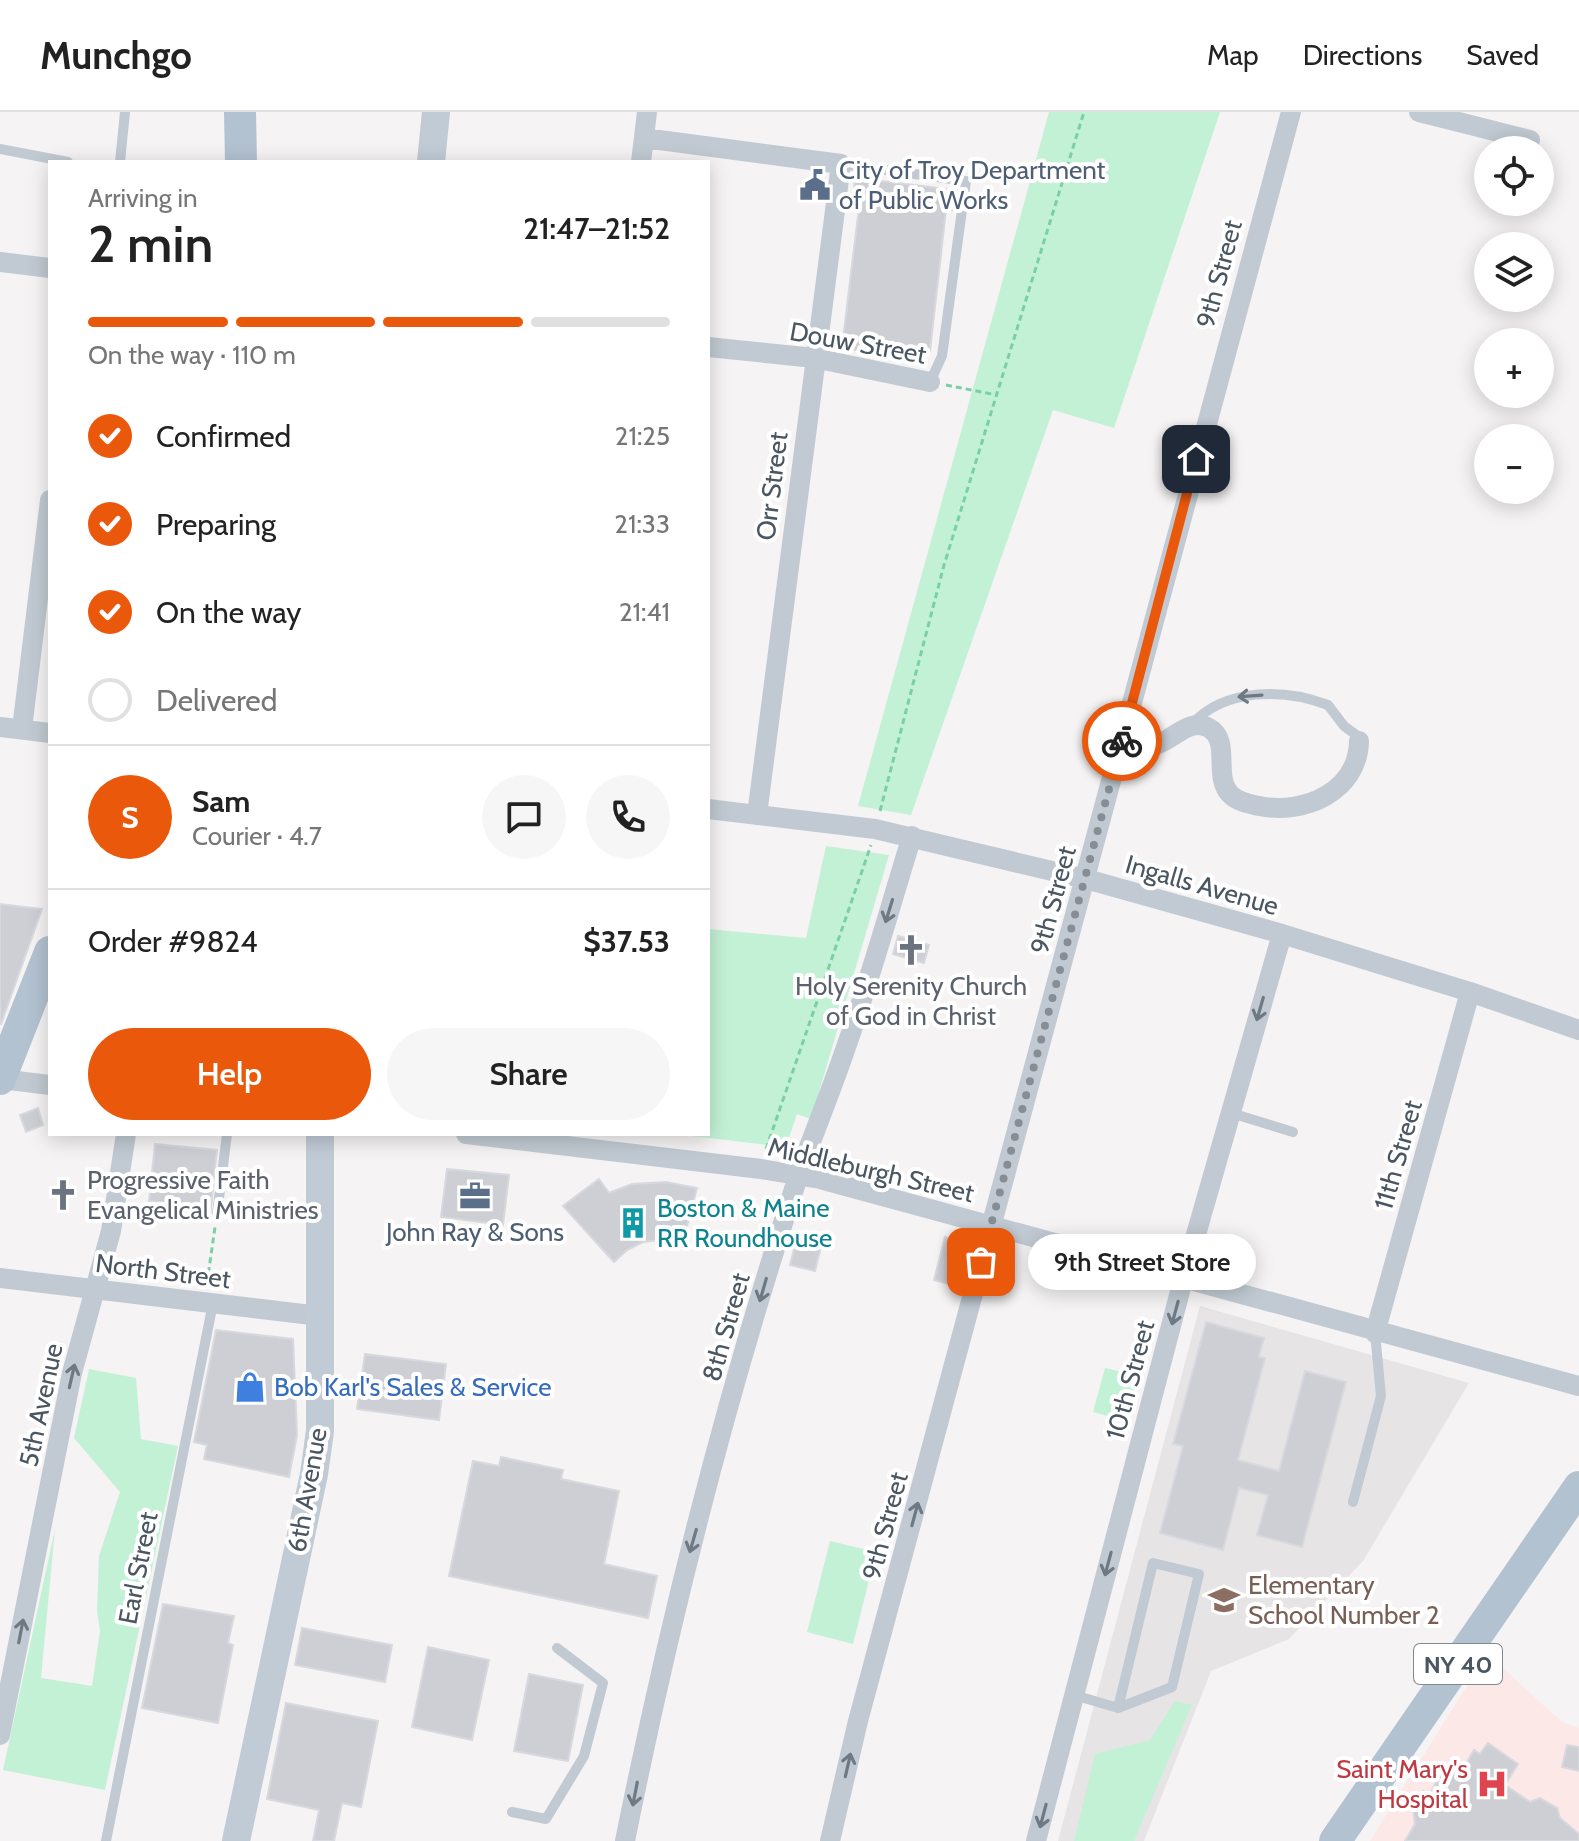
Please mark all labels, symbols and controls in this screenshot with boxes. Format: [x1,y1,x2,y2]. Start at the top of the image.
text: Munchgo [40,32,192,79]
text: Map [1207,38,1259,72]
text: Directions [1303,38,1422,72]
text: Saved [1466,38,1539,72]
map controls [1474,136,1554,504]
button: locate [1474,136,1554,216]
place label: City of Troy Department of Public Works [839,154,1106,216]
public building icon: City of Troy Department of Public Works [798,168,832,202]
text: Arriving in [88,182,198,214]
text: 21:47–21:52 [523,210,670,247]
text: 2 min [88,212,213,275]
street label: 9th Street [1189,216,1249,331]
button: layers [1474,232,1554,312]
street label: Douw Street [787,315,929,371]
button: + [1474,328,1554,408]
text: On the way · 110 m [88,339,296,371]
icon: check [88,414,132,458]
text: Confirmed [156,418,291,455]
text: 21:25 [615,420,670,452]
button: − [1474,424,1554,504]
pin [1162,425,1230,493]
street label: Orr Street [749,430,795,542]
icon: home [1174,437,1218,481]
icon: check [88,502,132,546]
text: Preparing [156,506,276,543]
text: 21:33 [614,508,670,540]
icon: check [88,590,132,634]
text: On the way [156,594,301,631]
text: 21:41 [619,596,670,628]
text: Delivered [156,682,277,719]
one-way arrow [1237,689,1264,704]
courier [1082,701,1162,781]
icon: bike [1100,719,1144,763]
button: chat [482,775,566,859]
button: phone [586,775,670,859]
text: Sam [192,783,250,820]
text: S [121,799,139,836]
text: Courier · 4.7 [192,820,322,852]
street label: 9th Street [1023,842,1083,957]
street label: Ingalls Avenue [1122,848,1282,922]
one-way arrow [881,897,896,923]
text: Order #9824 [88,923,258,960]
text: $37.53 [583,923,670,960]
church icon: Holy Serenity Church of God in Christ [894,933,928,967]
place label: Holy Serenity Church of God in Christ [795,970,1027,1032]
one-way arrow [1252,995,1267,1021]
button: Help [88,1028,371,1120]
button: Share [387,1028,670,1120]
street label: 11th Street [1367,1096,1429,1213]
street label: Middleburgh Street [765,1131,977,1209]
place label: Progressive Faith Evangelical Ministries [87,1164,319,1226]
church icon: Progressive Faith Evangelical Ministries [46,1178,80,1212]
office icon: John Ray & Sons [458,1179,492,1213]
place label: Boston & Maine RR Roundhouse [657,1192,832,1254]
building icon: Boston & Maine RR Roundhouse [616,1206,650,1240]
place label: John Ray & Sons [385,1216,564,1248]
pin [947,1228,1015,1296]
callout: 9th Street Store [1029,1234,1257,1290]
icon: bag [959,1240,1003,1284]
text: 9th Street Store [1054,1246,1230,1278]
street label: North Street [94,1247,233,1295]
street label: 8th Street [695,1269,757,1385]
one-way arrow [755,1277,770,1303]
one-way arrow [1166,1299,1181,1325]
street label: 10th Street [1099,1317,1161,1443]
street label: 5th Avenue [12,1340,70,1470]
one-way arrow [65,1364,80,1389]
shop icon: Bob Karl's Sales & Service [233,1370,267,1404]
place label: Bob Karl's Sales & Service [274,1371,551,1403]
street label: 6th Avenue [280,1425,334,1555]
street label: 9th Street [855,1468,915,1583]
one-way arrow [908,1501,923,1527]
street label: Earl Street [111,1509,165,1627]
one-way arrow [685,1527,700,1553]
one-way arrow [1100,1551,1115,1577]
place label: Elementary School Number 2 [1248,1569,1440,1631]
school or university icon: Elementary School Number 2 [1207,1583,1241,1617]
one-way arrow [14,1618,29,1644]
road number: NY 40 [1414,1644,1502,1684]
one-way arrow [841,1753,856,1778]
place label: Saint Mary's Hospital [1336,1753,1468,1815]
hospital icon: Saint Mary's Hospital [1475,1767,1509,1801]
one-way arrow [627,1781,642,1806]
one-way arrow [1034,1802,1049,1828]

